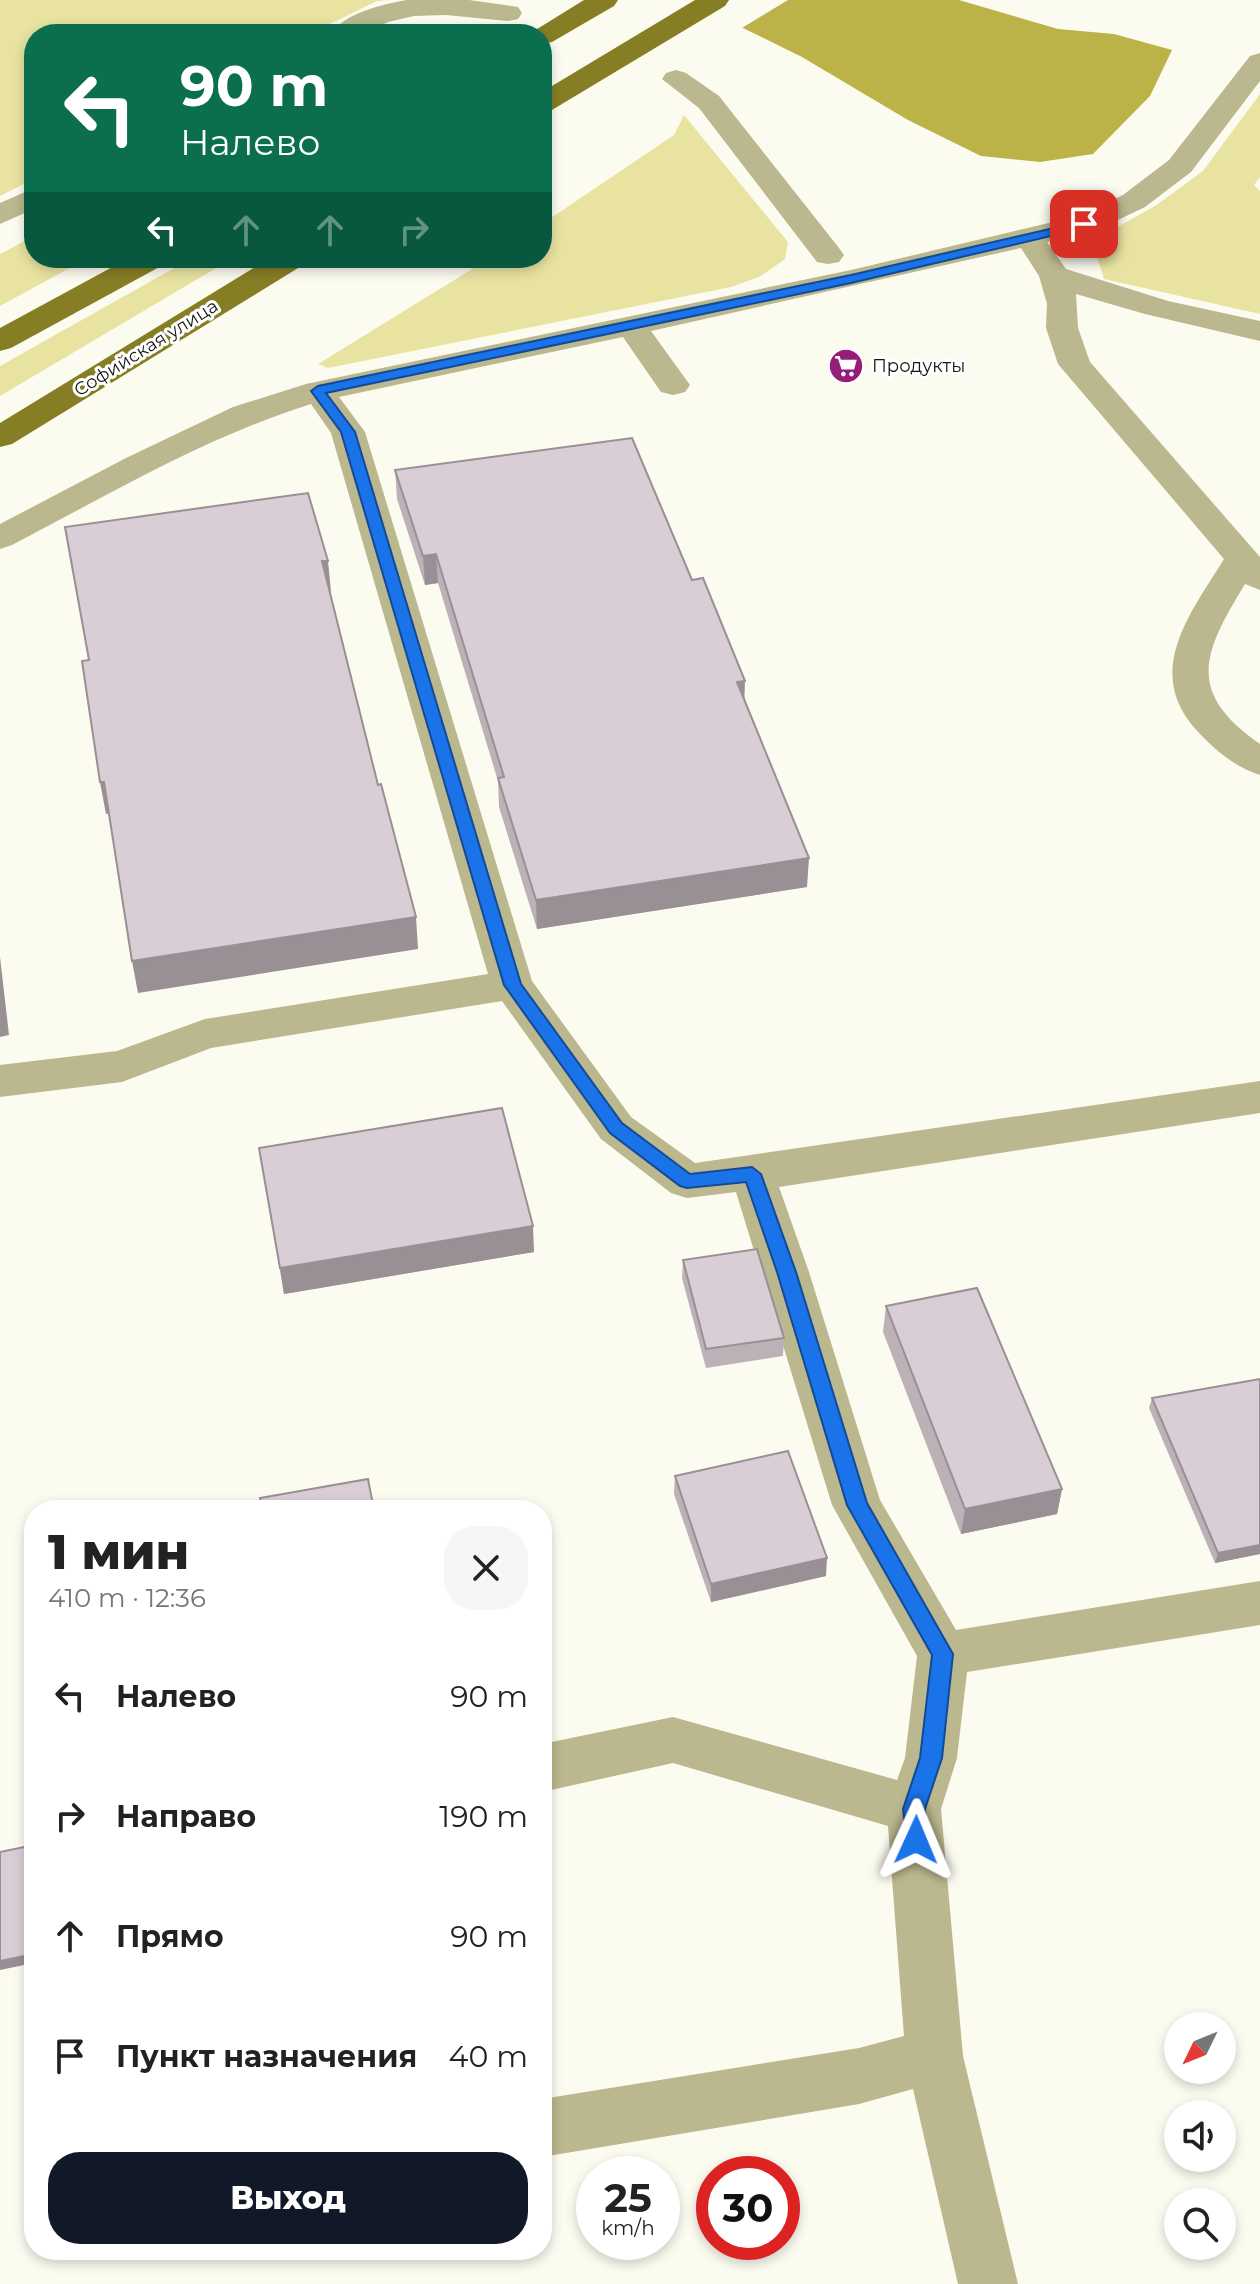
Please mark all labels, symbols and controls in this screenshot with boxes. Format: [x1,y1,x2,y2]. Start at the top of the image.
text: 90 m [180,52,328,120]
icon: left [48,56,152,160]
text: Налево [180,120,320,164]
pin [1050,190,1118,258]
icon: arrive [1062,202,1106,246]
icon: left [140,208,184,252]
icon: ahead [224,208,268,252]
icon: ahead [308,208,352,252]
icon: right [392,208,436,252]
street label: Софийская улица [70,295,222,401]
supermarket icon: Продукты [827,347,865,385]
place label: Продукты [872,355,965,377]
text: 1 мин [48,1523,189,1581]
button: close [444,1526,528,1610]
text: 410 m · 12:36 [48,1582,206,1614]
icon: left [48,1674,92,1718]
text: Налево [116,1678,236,1715]
text: 90 m [450,1678,528,1715]
icon: right [48,1794,92,1838]
text: Направо [116,1798,256,1835]
text: 190 m [439,1798,528,1835]
position arrow [874,1798,958,1882]
icon: ahead [48,1914,92,1958]
text: Прямо [116,1918,224,1955]
text: 90 m [450,1918,528,1955]
north arrow [1164,2012,1236,2084]
map controls [1164,2012,1236,2260]
icon: arrive [48,2034,92,2078]
text: Пункт назначения [116,2038,417,2075]
text: 40 m [449,2038,528,2075]
button: sound [1164,2100,1236,2172]
button: Выход [48,2152,528,2244]
speed limit sign: 30 [696,2156,800,2260]
text: 25 [604,2173,652,2222]
button: search [1164,2188,1236,2260]
text: km/h [601,2216,655,2240]

